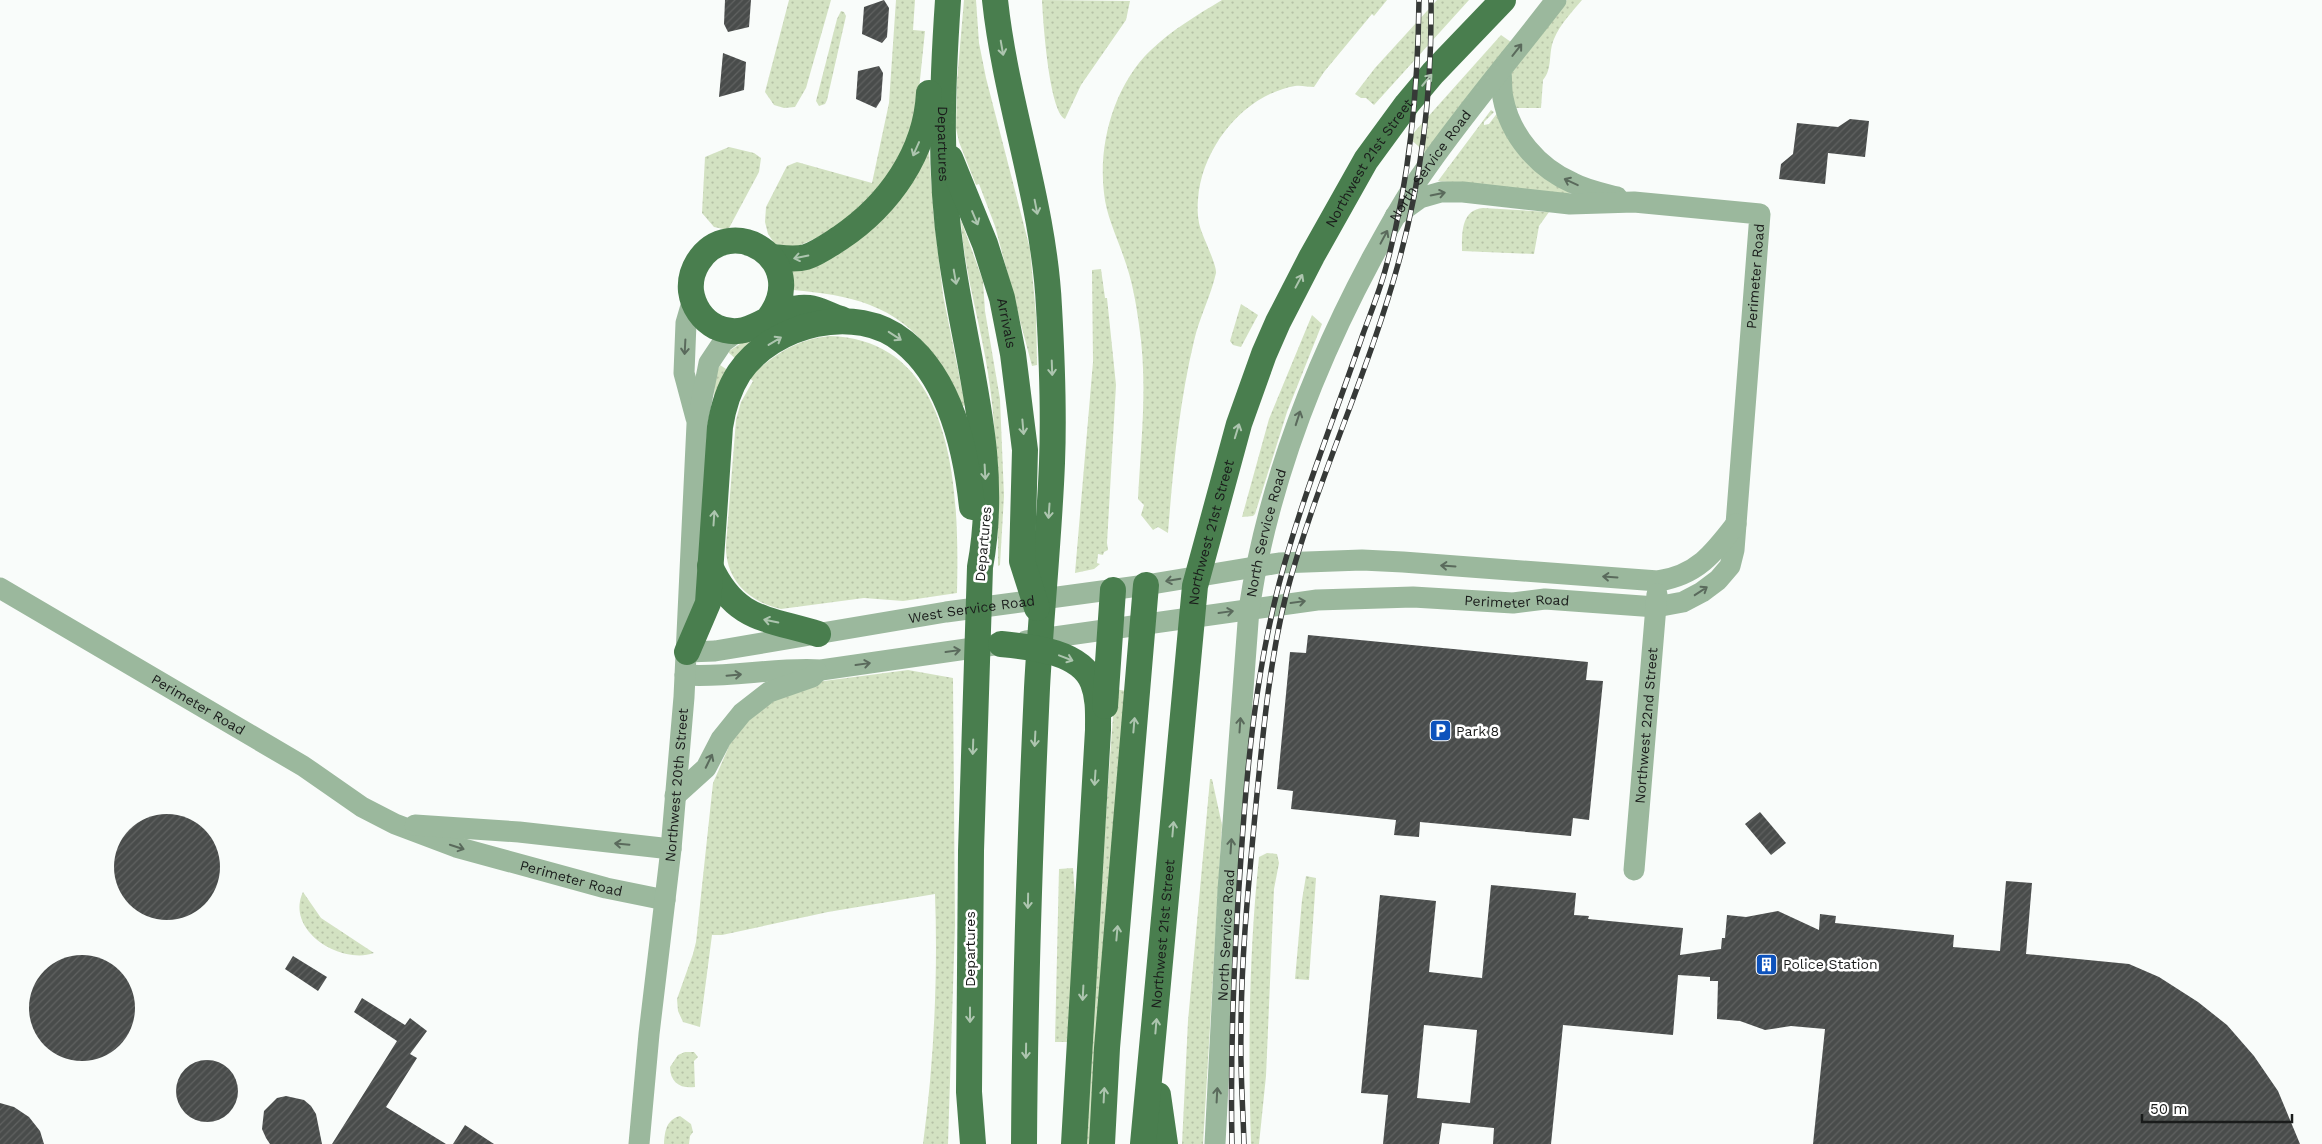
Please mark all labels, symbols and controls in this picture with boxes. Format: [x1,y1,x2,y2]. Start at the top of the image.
one-way arrow [997,40,1007,56]
one-way arrow [1512,44,1523,57]
one-way arrow [1421,73,1433,86]
street label: Northwest 21st Street [1322,95,1416,230]
street label: Departures [935,106,952,182]
street label: North Service Road [1386,107,1474,224]
one-way arrow [911,141,921,156]
one-way arrow [1564,176,1579,186]
one-way arrow [1429,189,1445,198]
one-way arrow [1032,199,1042,215]
one-way arrow [971,211,980,226]
street label: Perimeter Road [1743,223,1767,330]
one-way arrow [1379,231,1389,245]
one-way arrow [794,253,810,262]
one-way arrow [950,269,960,285]
one-way arrow [1295,274,1304,289]
street label: Arrivals [994,296,1020,350]
one-way arrow [888,331,902,341]
one-way arrow [767,335,781,345]
one-way arrow [680,338,690,354]
one-way arrow [1047,360,1057,376]
one-way arrow [1294,410,1303,426]
one-way arrow [1018,419,1027,435]
one-way arrow [1233,423,1242,439]
street label: Northwest 21st Street [1185,458,1237,606]
one-way arrow [981,464,990,480]
street label: North Service Road [1243,467,1289,599]
one-way arrow [1044,503,1053,519]
street label: Departures [972,506,994,582]
one-way arrow [709,510,719,526]
one-way arrow [1440,561,1456,570]
one-way arrow [1602,573,1618,582]
one-way arrow [1166,575,1182,585]
one-way arrow [1694,586,1708,596]
street label: Perimeter Road [1464,591,1570,611]
street label: West Service Road [907,592,1036,626]
one-way arrow [1289,597,1305,607]
one-way arrow [1217,607,1233,617]
one-way arrow [764,615,780,625]
one-way arrow [945,646,961,656]
street label: Northwest 22nd Street [1632,647,1661,804]
one-way arrow [1057,654,1073,663]
one-way arrow [854,658,870,668]
street label: Perimeter Road [149,671,248,738]
one-way arrow [726,671,742,680]
street label: Northwest 20th Street [662,707,691,863]
one-way arrow [1236,717,1245,733]
one-way arrow [1130,718,1139,734]
parking icon: Park 8 [1428,719,1452,743]
place label: Park 8 [1456,723,1499,739]
one-way arrow [1030,730,1039,746]
one-way arrow [969,739,978,755]
one-way arrow [704,754,714,769]
one-way arrow [1090,770,1100,786]
one-way arrow [1168,821,1177,837]
one-way arrow [1227,838,1236,854]
one-way arrow [614,840,630,849]
one-way arrow [449,842,465,852]
street label: Perimeter Road [518,857,624,899]
street label: Northwest 21st Street [1148,858,1178,1009]
street label: North Service Road [1214,869,1238,1002]
one-way arrow [1024,893,1033,909]
street label: Departures [962,911,978,987]
one-way arrow [1112,926,1121,942]
building icon: Police Station [1755,952,1779,976]
place label: Police Station [1783,956,1878,972]
one-way arrow [1078,985,1087,1001]
one-way arrow [965,1006,975,1022]
one-way arrow [1151,1018,1160,1034]
one-way arrow [1021,1043,1030,1059]
one-way arrow [1100,1088,1109,1104]
one-way arrow [1213,1088,1222,1104]
scale bar [2142,1092,2292,1124]
text: 50 m [2150,1100,2187,1118]

